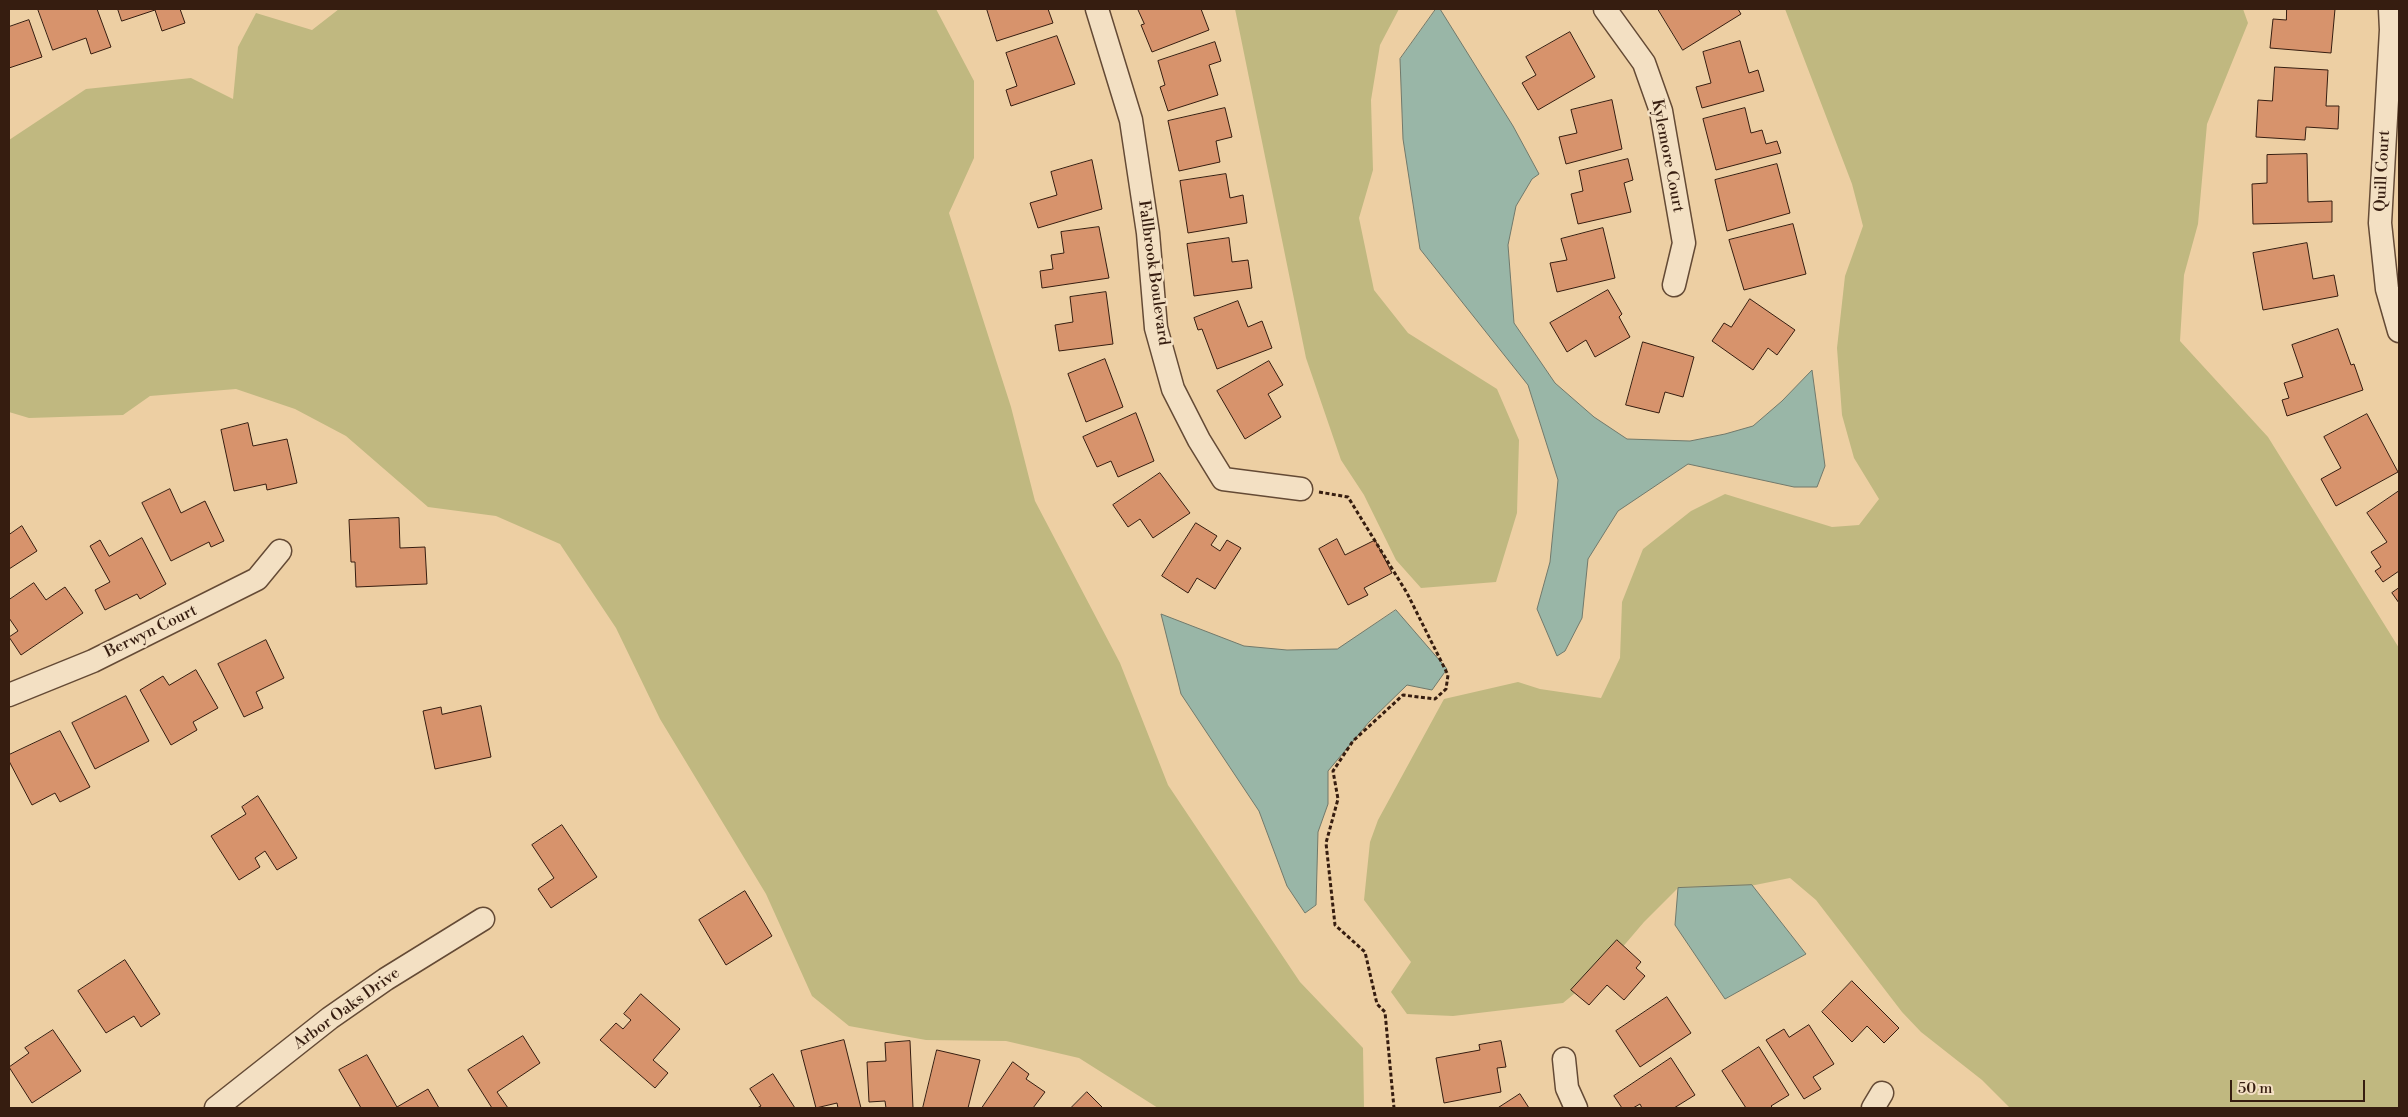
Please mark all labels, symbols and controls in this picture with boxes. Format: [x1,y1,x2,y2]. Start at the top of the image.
street label: Kylemore Court [1647,98,1687,214]
street label: Quill Court [2371,130,2395,212]
street label: Fallbrook Boulevard [1133,199,1173,347]
street label: Berwyn Court [102,601,200,663]
street label: Arbor Oaks Drive [290,964,404,1054]
scale bar [2233,1070,2368,1102]
text: 50 m [2238,1079,2272,1098]

